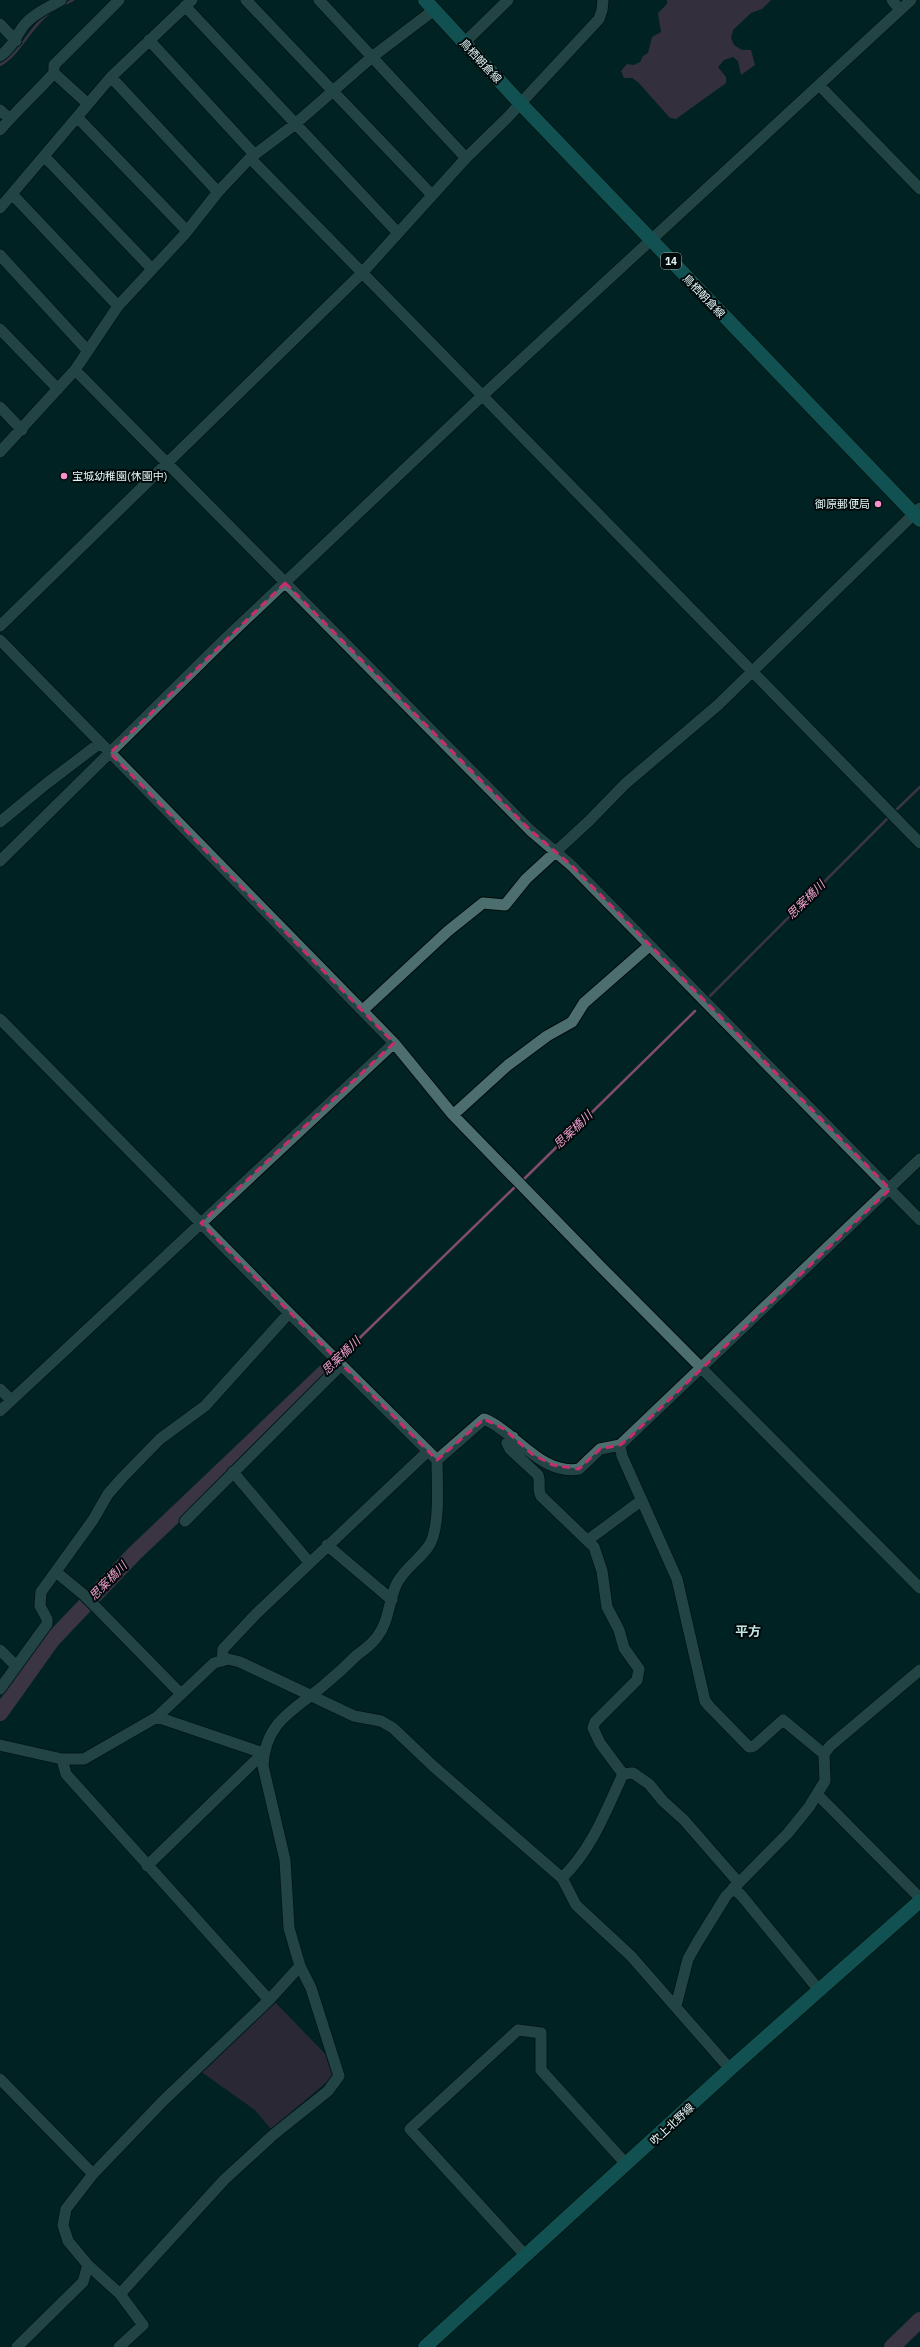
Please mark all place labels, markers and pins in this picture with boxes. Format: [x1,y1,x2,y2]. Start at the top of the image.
place label: 宝城幼稚園(休園中) [72,469,167,483]
marker: 宝城幼稚園(休園中) [59,471,69,481]
place label: 御原郵便局 [814,497,870,511]
marker: 御原郵便局 [873,499,883,509]

